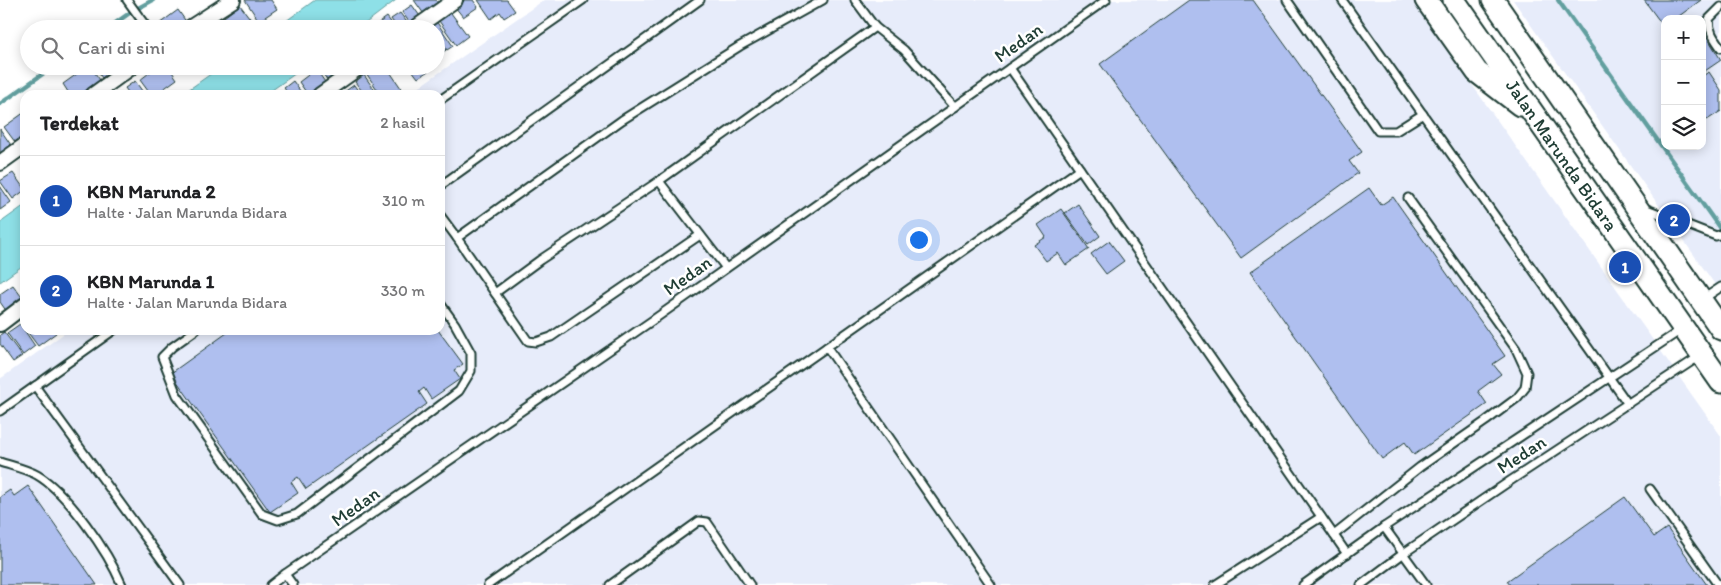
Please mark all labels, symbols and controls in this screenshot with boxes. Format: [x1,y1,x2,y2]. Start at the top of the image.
map controls [1661,15,1706,150]
button: + [1661,15,1706,60]
street label: Medan [990,18,1047,67]
search box [20,20,445,75]
icon: search [38,34,66,62]
text: Cari di sini [78,36,165,59]
button: − [1661,60,1706,105]
street label: Jalan Marunda Bidara [1501,75,1623,236]
button: layers [1661,105,1706,150]
text: Terdekat [40,110,119,135]
text: 2 hasil [380,113,425,132]
text: KBN Marunda 2 [87,180,216,203]
text: 1 [52,191,60,210]
text: 310 m [382,191,425,210]
pin: 2 [1658,201,1690,239]
text: Halte · Jalan Marunda Bidara [87,203,287,222]
your location [906,227,932,253]
pin: 1 [1609,248,1641,286]
street label: Medan [659,251,716,300]
text: KBN Marunda 1 [87,270,214,293]
text: 2 [52,281,60,300]
text: 330 m [381,281,425,300]
text: Halte · Jalan Marunda Bidara [87,293,287,312]
street label: Medan [1492,430,1550,479]
street label: Medan [327,482,384,531]

